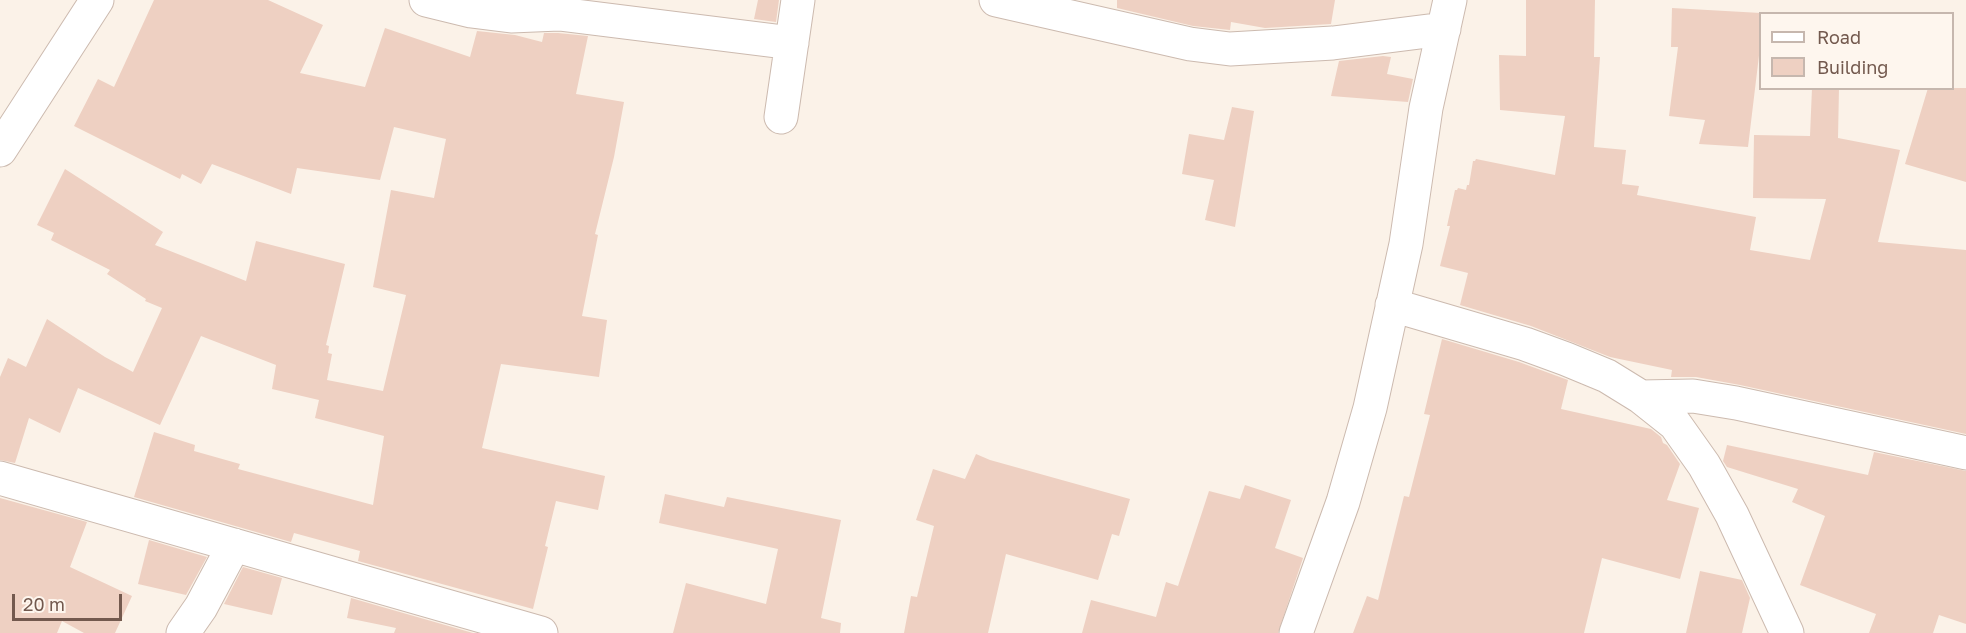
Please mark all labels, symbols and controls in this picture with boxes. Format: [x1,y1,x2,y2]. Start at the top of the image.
legend [1759,12,1954,90]
text: Road [1817,26,1861,48]
text: Building [1817,56,1888,78]
scale bar [15,582,124,620]
text: 20 m [23,593,65,615]

